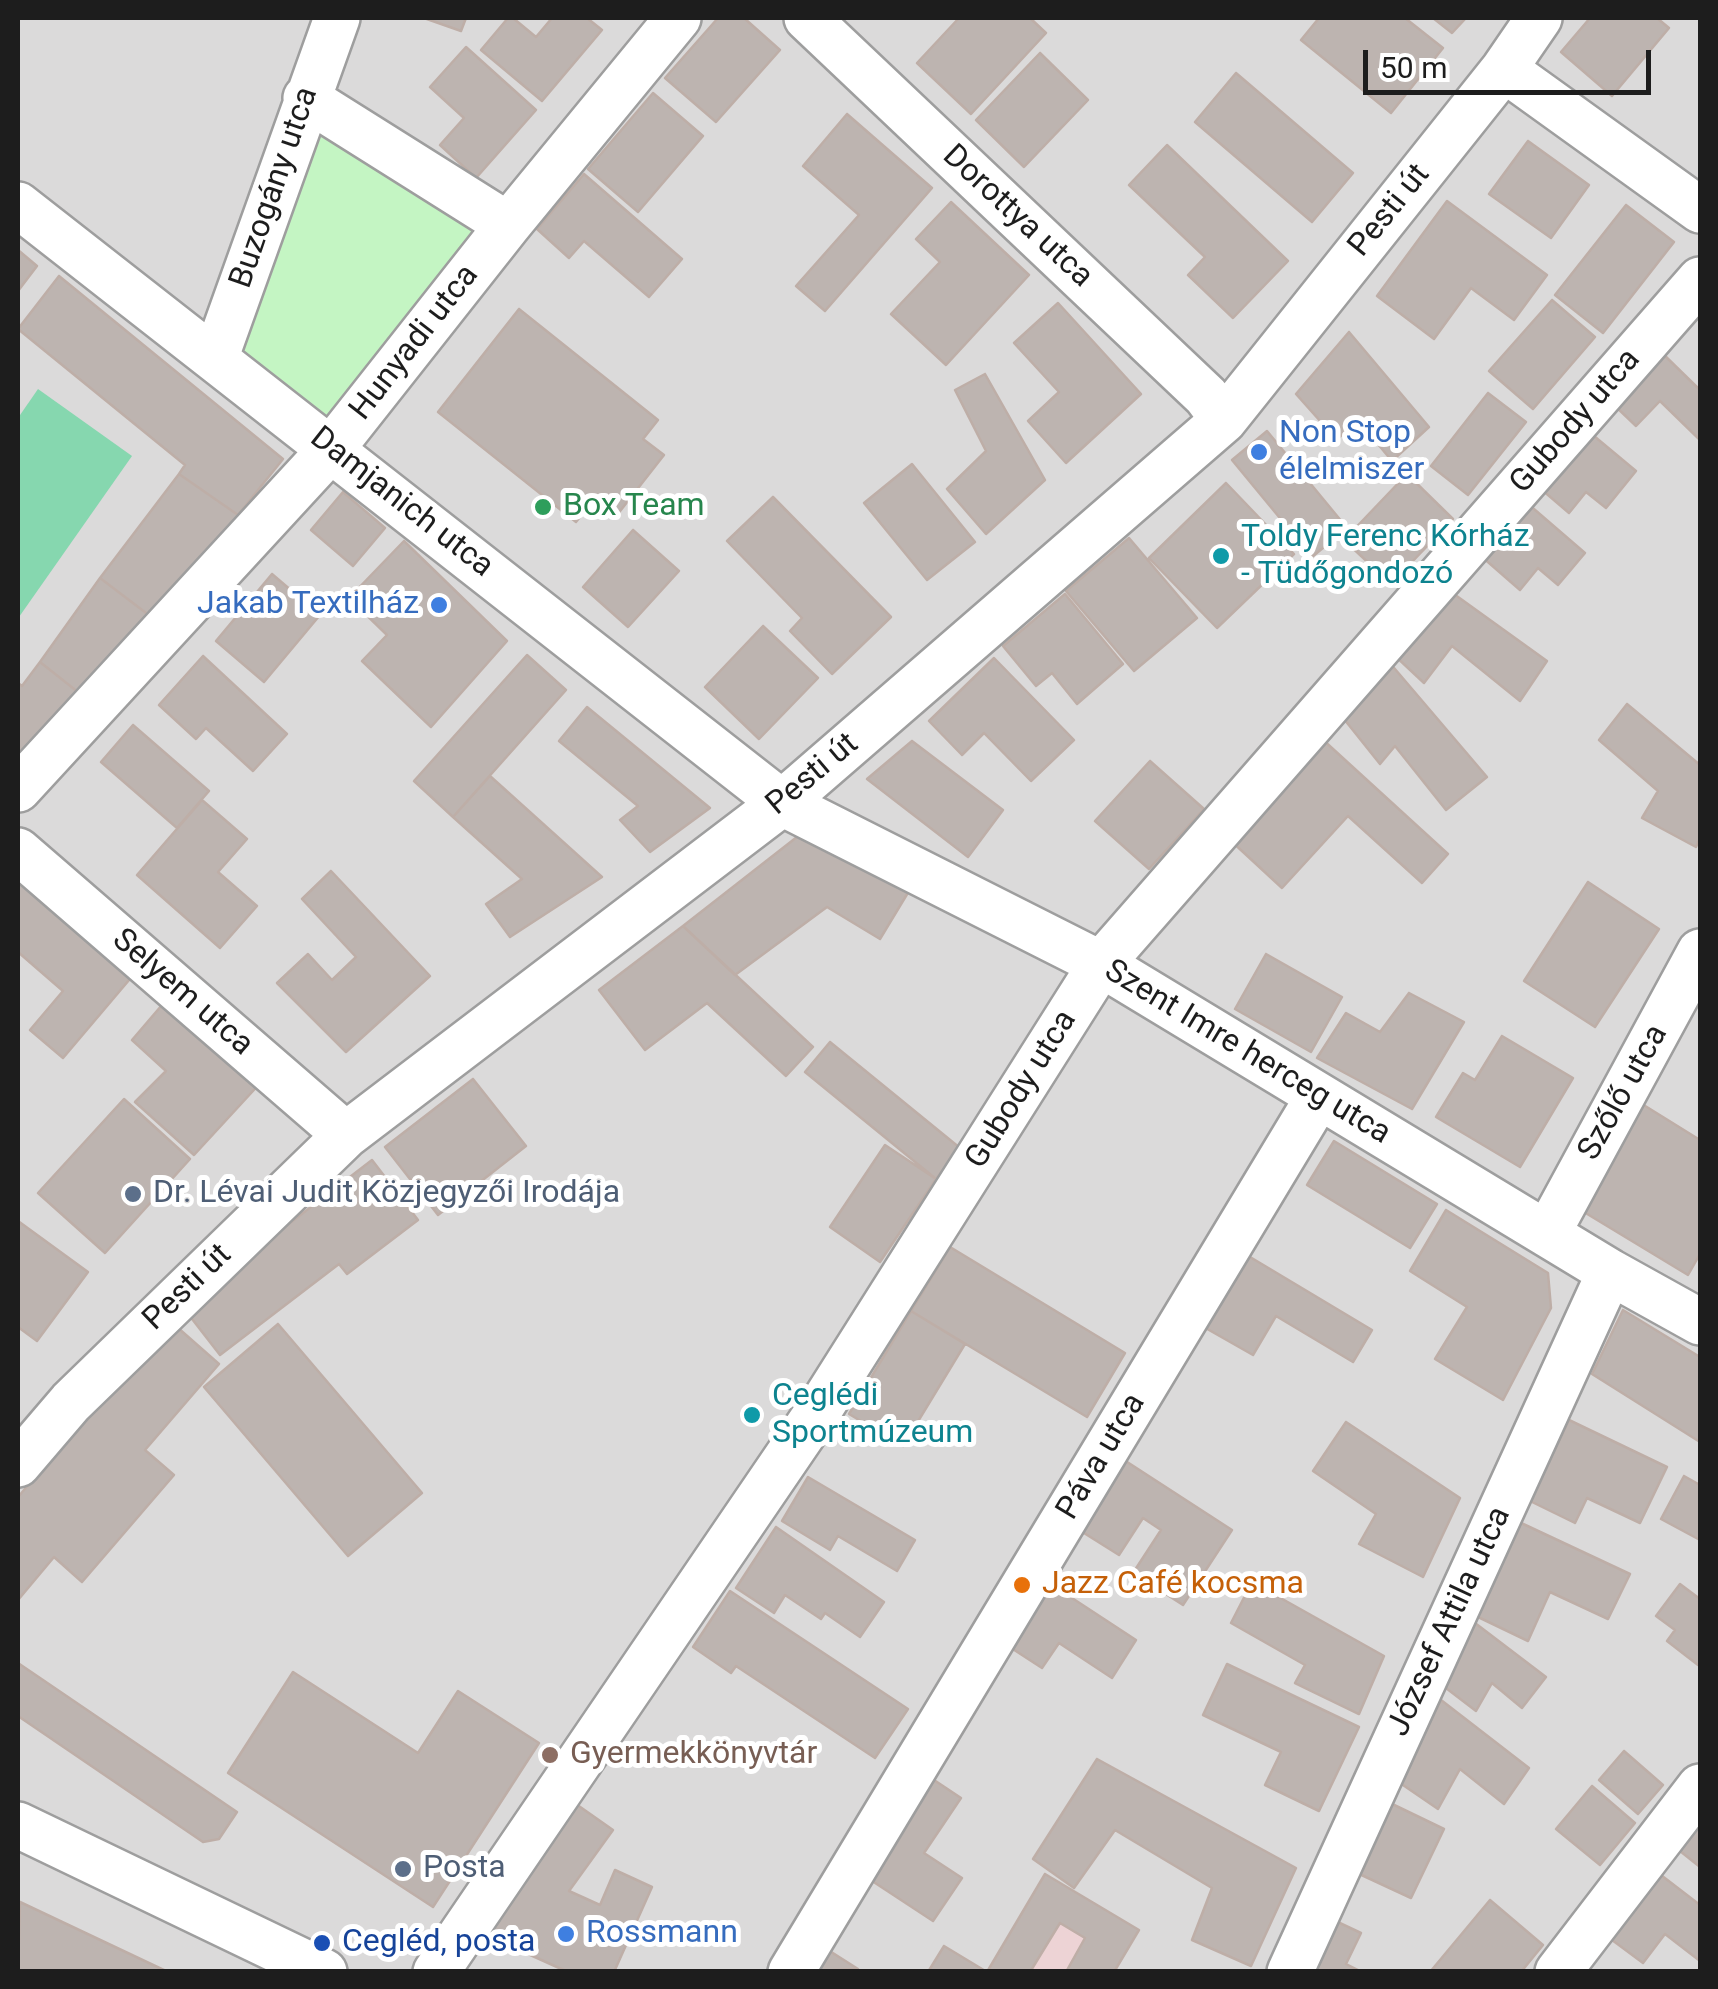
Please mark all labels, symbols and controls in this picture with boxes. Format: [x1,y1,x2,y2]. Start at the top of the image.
scale bar [1368,30,1656,92]
text: 50 m [1380,50,1447,85]
street label: Buzogány utca [223,83,327,293]
street label: Dorottya utca [934,138,1100,296]
street label: Pesti út [1341,157,1439,265]
street label: Hunyadi utca [342,258,488,428]
street label: Gubody utca [1503,342,1649,502]
place label: Non Stop élelmiszer [1279,415,1424,490]
street label: Damjanich utca [302,420,500,586]
marker: Non Stop élelmiszer [1248,441,1270,463]
place label: Box Team [563,488,705,526]
marker: Box Team [532,496,554,518]
place label: Toldy Ferenc Kórház - Tüdőgondozó [1241,519,1530,594]
marker: Toldy Ferenc Kórház - Tüdőgondozó [1210,545,1232,567]
place label: Jakab Textilház [197,586,419,624]
marker: Jakab Textilház [428,594,450,616]
street label: Pesti út [759,726,867,824]
street label: Selyem utca [104,921,260,1065]
street label: Szent Imre herceg utca [1097,952,1397,1154]
street label: Gubody utca [958,1004,1086,1176]
street label: Szőlő utca [1571,1018,1677,1168]
place label: Dr. Lévai Judit Közjegyzői Irodája [153,1175,620,1213]
marker: Dr. Lévai Judit Közjegyzői Irodája [122,1183,144,1205]
street label: Pesti út [136,1237,240,1339]
place label: Ceglédi Sportmúzeum [772,1378,973,1453]
street label: Páva utca [1049,1387,1155,1527]
marker: Ceglédi Sportmúzeum [741,1404,763,1426]
street label: József Attila utca [1380,1501,1520,1743]
place label: Jazz Café kocsma [1042,1566,1304,1604]
marker: Jazz Café kocsma [1011,1574,1033,1596]
place label: Gyermekkönyvtár [570,1736,817,1774]
marker: Gyermekkönyvtár [539,1744,561,1766]
place label: Posta [423,1850,506,1888]
marker: Posta [392,1858,414,1880]
place label: Rossmann [586,1915,738,1953]
marker: Rossmann [555,1923,577,1945]
place label: Cegléd, posta [342,1924,535,1962]
marker: Cegléd, posta [311,1932,333,1954]

